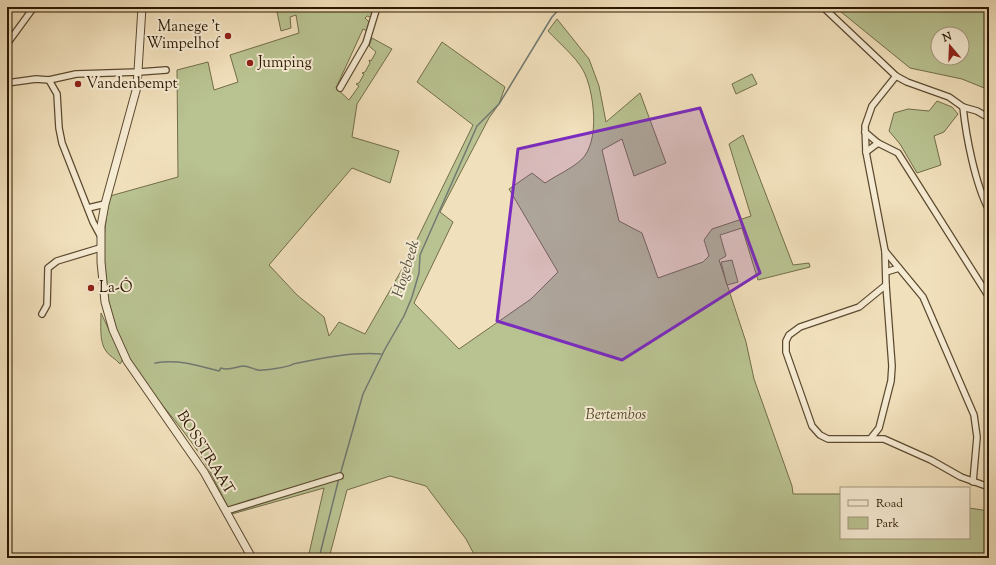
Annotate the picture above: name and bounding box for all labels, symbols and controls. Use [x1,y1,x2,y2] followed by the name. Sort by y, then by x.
[146,17,221,55] place label: Manege 't Wimpelhof
[930,26,970,66] north arrow
[939,28,954,47] text: N
[223,31,233,41] marker: Manege 't Wimpelhof
[257,53,312,74] place label: Jumping
[245,58,255,68] marker: Jumping
[86,74,178,95] place label: Vandenbempt
[73,79,83,89] marker: Vandenbempt
[387,237,427,301] water label: Hogebeek
[99,277,133,299] place label: La-Ô
[86,283,96,293] marker: La-Ô
[586,405,646,426] park label: Bertembos
[171,407,239,499] street label: BOSSTRAAT
[840,487,970,539] legend
[876,495,903,513] text: Road
[876,515,899,533] text: Park

